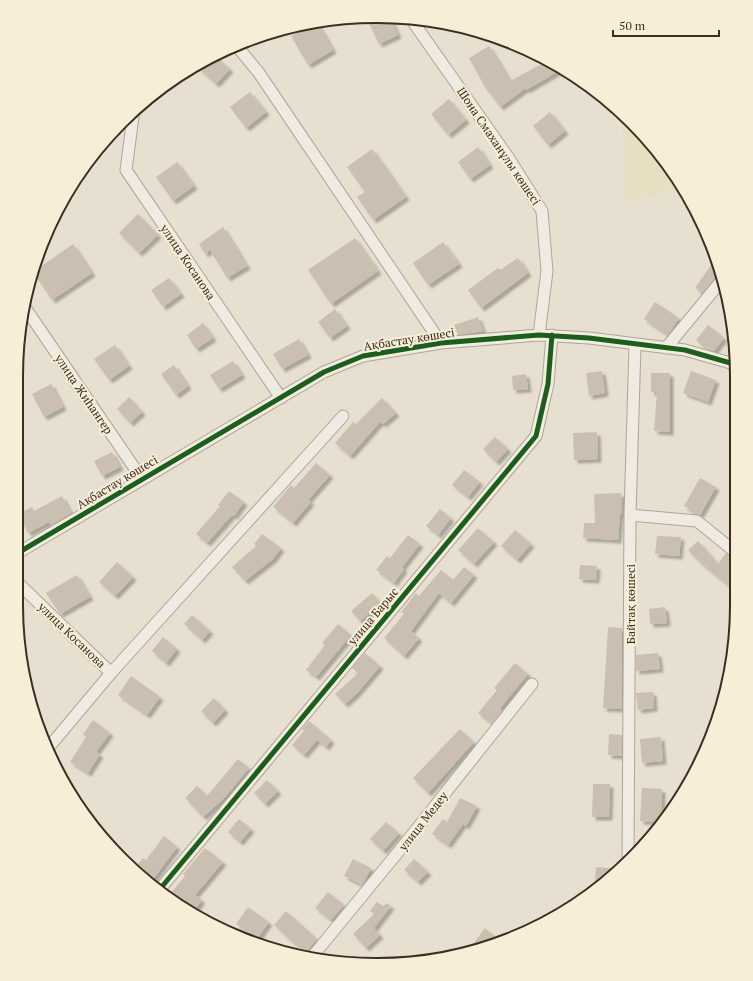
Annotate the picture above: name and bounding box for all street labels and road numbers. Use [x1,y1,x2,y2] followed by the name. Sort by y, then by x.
[454,84,544,208] street label: Шона Смаханұлы көшесі
[157,221,219,303] street label: улица Косанова
[362,324,456,354] street label: Ақбастау көшесі
[51,350,116,437] street label: улица Жиhангер
[74,452,161,512] street label: Ақбастау көшесі
[623,563,638,644] street label: Байтақ көшесі
[344,584,402,649] street label: улица Барыс
[34,598,109,671] street label: улица Косанова
[395,788,451,854] street label: улица Медеу

